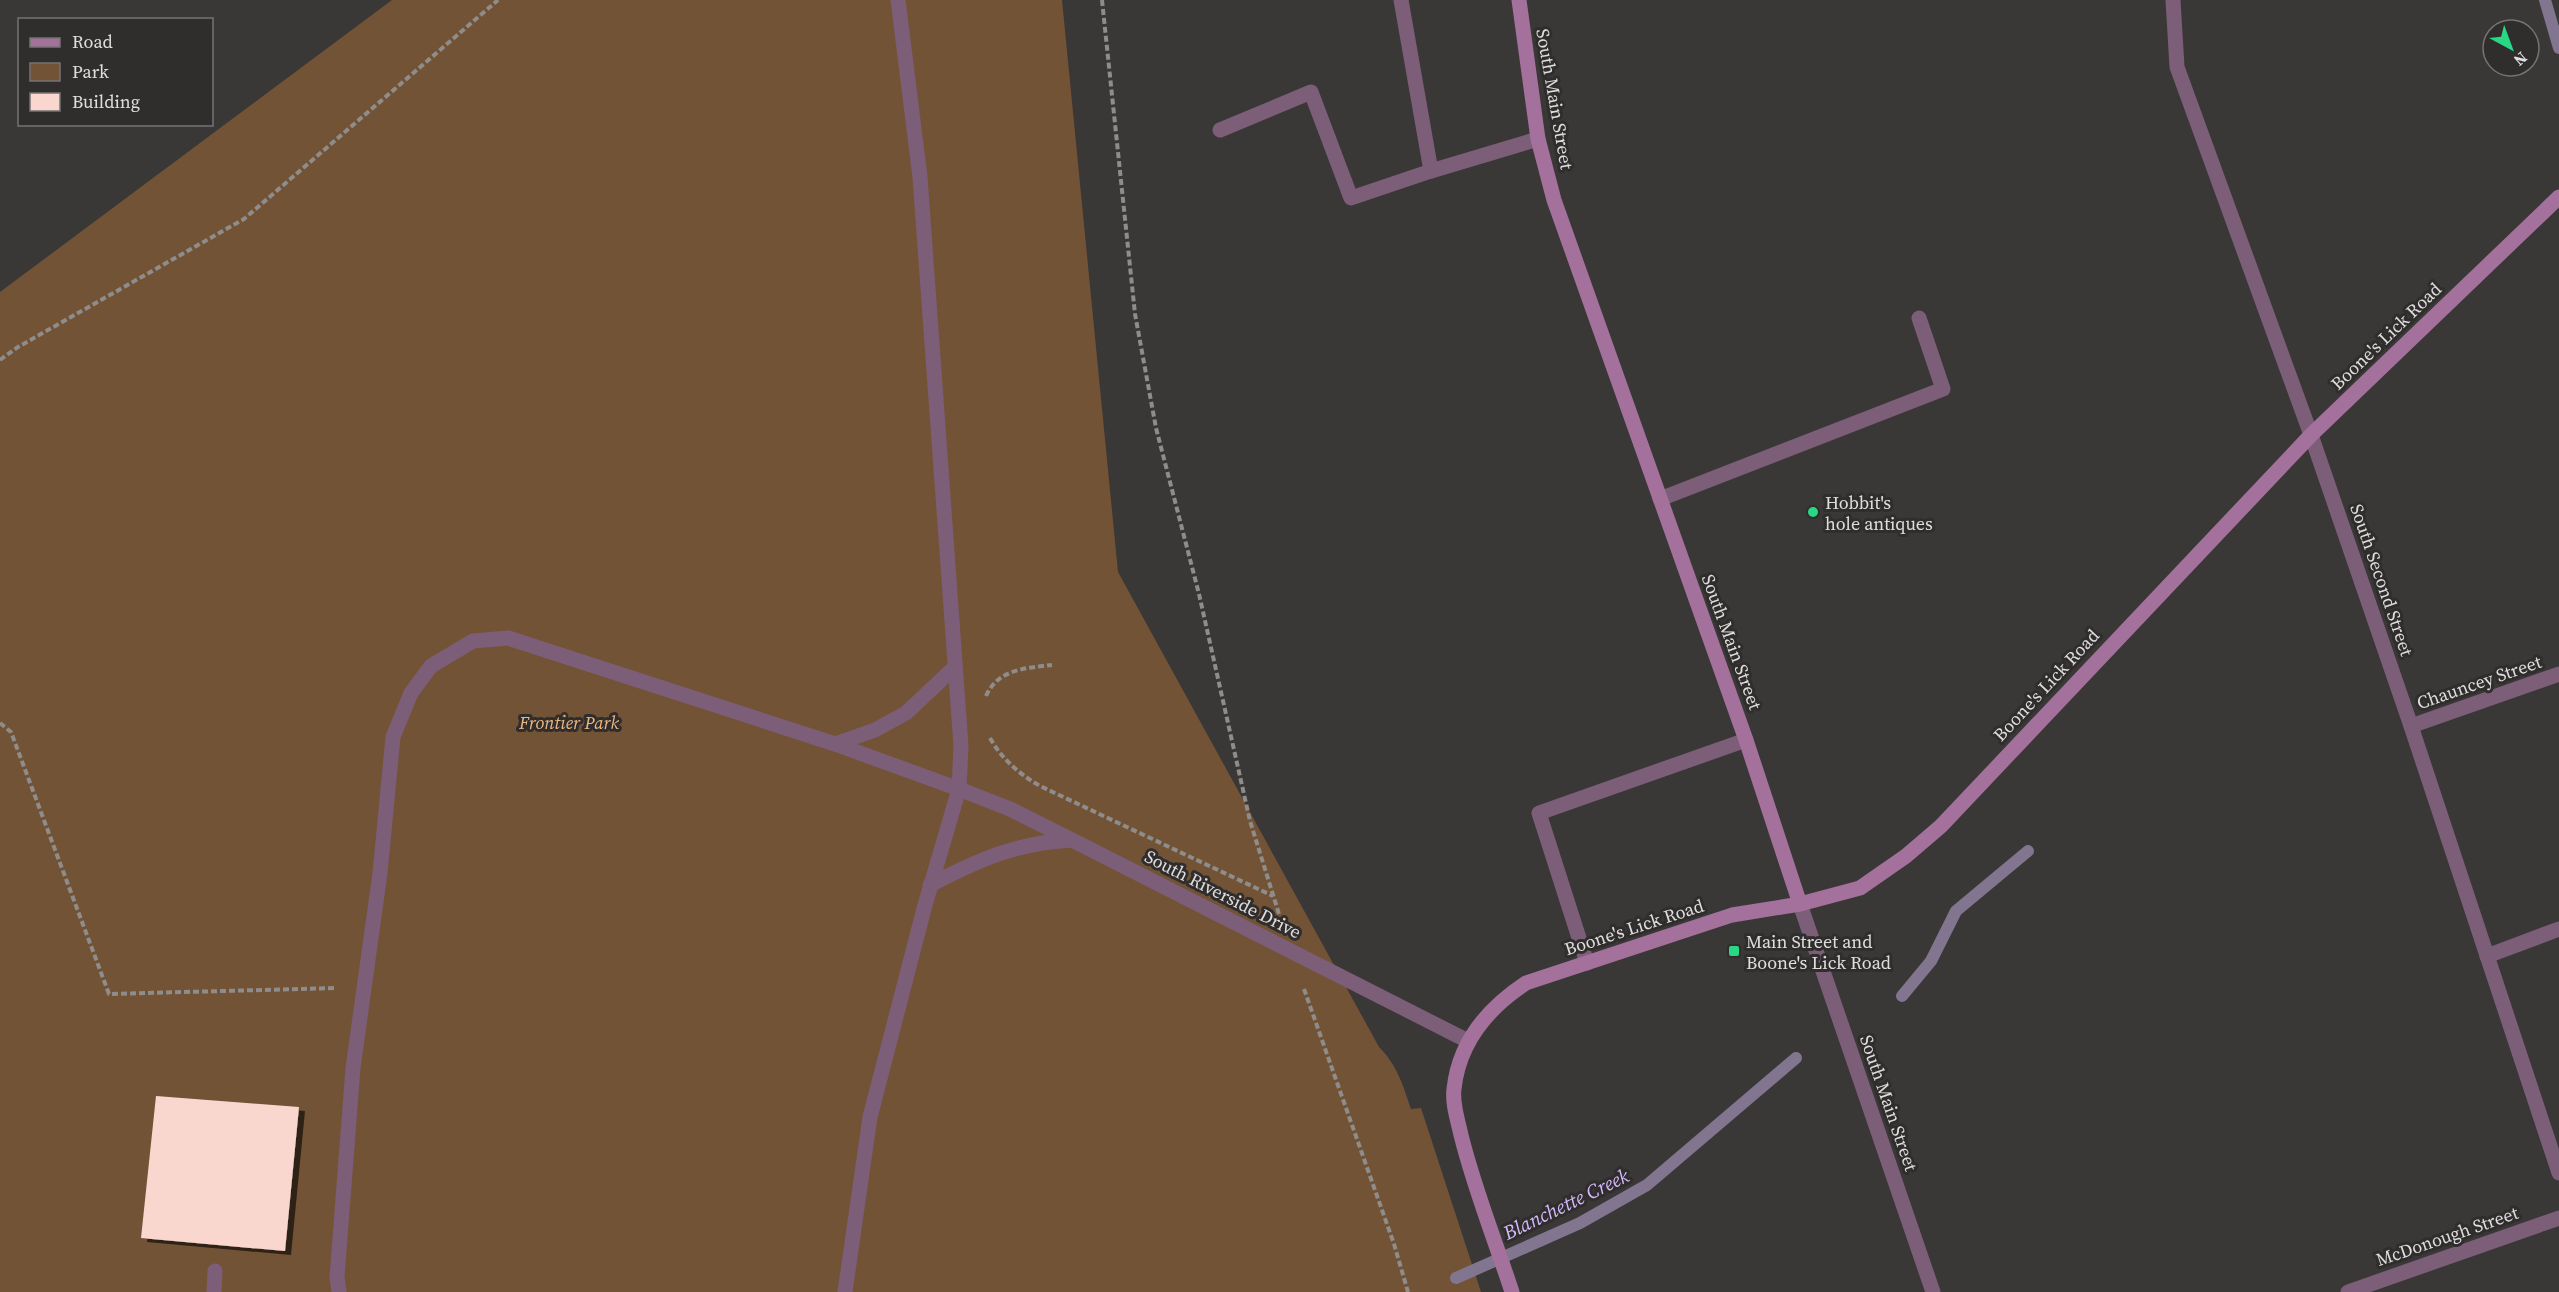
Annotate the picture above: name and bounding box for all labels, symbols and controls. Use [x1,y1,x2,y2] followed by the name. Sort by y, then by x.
[18,18,213,126] legend
[2481,18,2541,78] north arrow
[1530,27,1580,171] street label: South Main Street
[72,29,113,54] text: Road
[2509,47,2532,72] text: N
[72,59,109,84] text: Park
[72,89,140,114] text: Building
[2325,277,2447,395] street label: Boone's Lick Road
[1825,490,1933,536] place label: Hobbit's hole antiques
[2344,501,2420,659] street label: South Second Street
[1806,505,1820,519] marker: Hobbit's hole antiques
[1696,571,1768,713] street label: South Main Street
[1987,623,2105,747] street label: Boone's Lick Road
[2413,649,2545,715] street label: Chauncey Street
[518,710,619,735] park label: Frontier Park
[1140,844,1306,944] street label: South Riverside Drive
[1561,893,1707,961] street label: Boone's Lick Road
[1746,929,1891,975] place label: Main Street and Boone's Lick Road
[1727,944,1741,958] marker: Main Street and Boone's Lick Road
[1854,1032,1924,1174] street label: South Main Street
[1497,1161,1634,1247] water label: Blanchette Creek
[2373,1200,2522,1272] street label: McDonough Street

